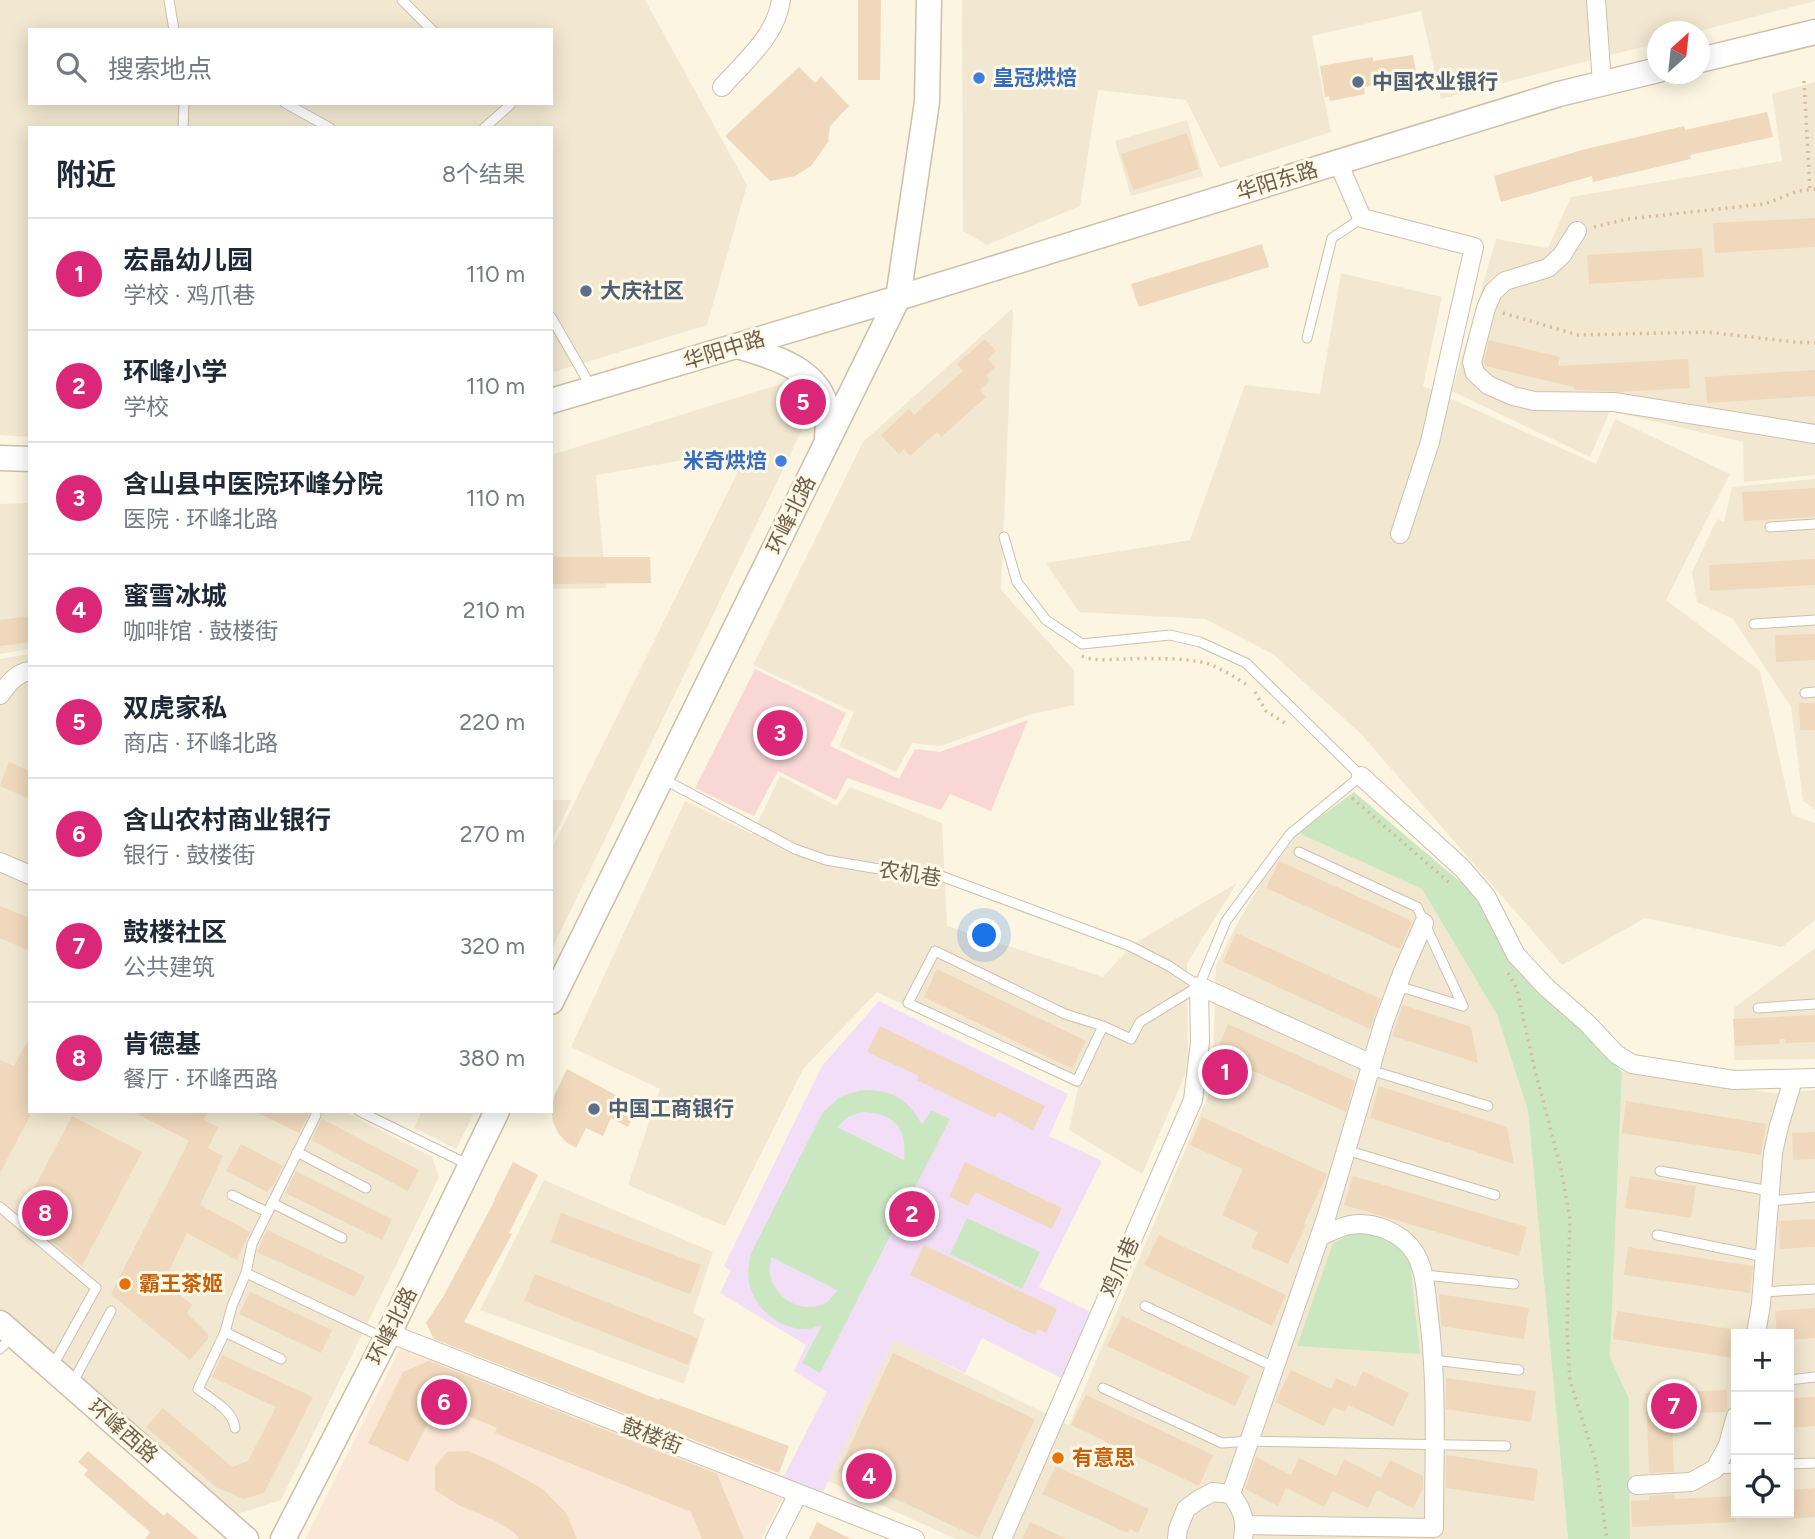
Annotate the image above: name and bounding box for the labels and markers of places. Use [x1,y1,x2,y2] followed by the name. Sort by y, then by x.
[993,65,1077,90] place label: 皇冠烘焙
[1372,69,1498,94] place label: 中国农业银行
[971,70,987,86] marker: 皇冠烘焙
[1350,74,1366,90] marker: 中国农业银行
[600,278,684,303] place label: 大庆社区
[578,283,594,299] marker: 大庆社区
[780,376,826,428] pin: 5
[683,448,767,473] place label: 米奇烘焙
[773,453,789,469] marker: 米奇烘焙
[757,707,803,759] pin: 3
[1202,1046,1248,1098] pin: 1
[608,1096,734,1121] place label: 中国工商银行
[586,1101,602,1117] marker: 中国工商银行
[22,1187,68,1239] pin: 8
[889,1188,935,1240] pin: 2
[139,1271,223,1296] place label: 霸王茶姬
[117,1276,133,1292] marker: 霸王茶姬
[421,1376,467,1428] pin: 6
[1651,1380,1697,1432] pin: 7
[1072,1445,1135,1470] place label: 有意思
[846,1450,892,1502] pin: 4
[1050,1450,1066,1466] marker: 有意思

